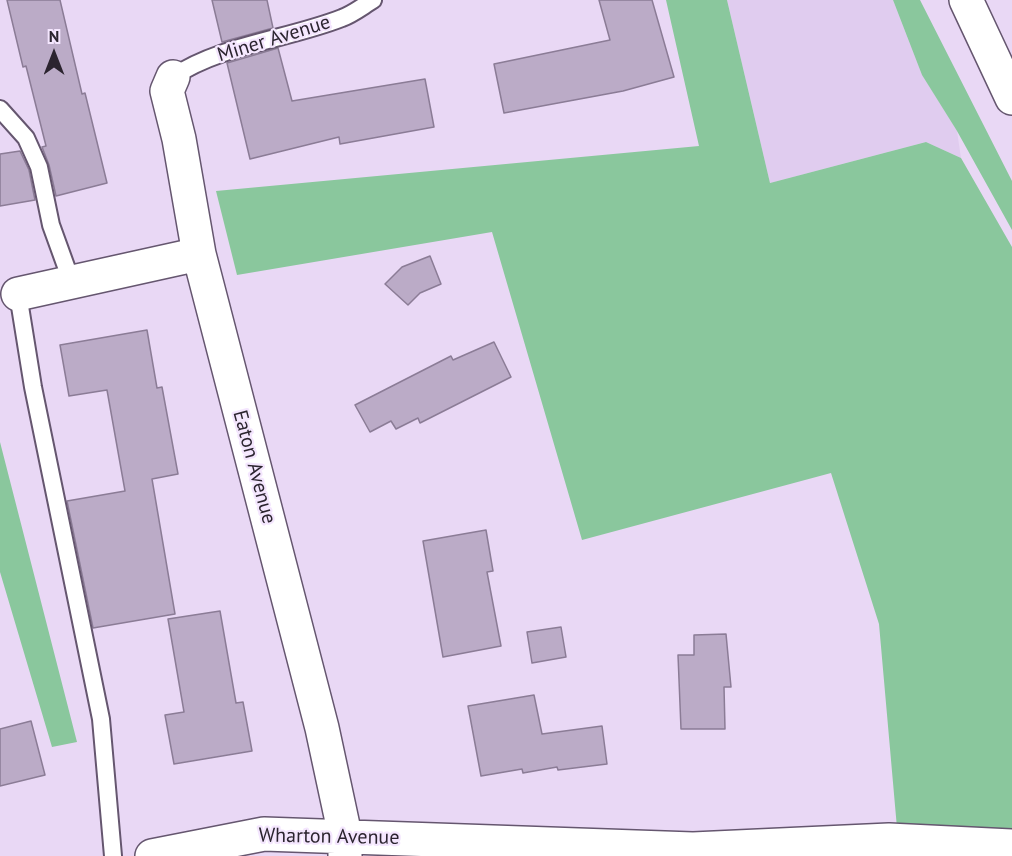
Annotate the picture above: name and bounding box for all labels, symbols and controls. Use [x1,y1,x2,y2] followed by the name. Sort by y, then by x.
[215,10,333,68] street label: Miner Avenue
[24,24,84,84] north arrow
[49,26,59,46] text: N
[227,408,281,526] street label: Eaton Avenue
[258,824,400,850] street label: Wharton Avenue

